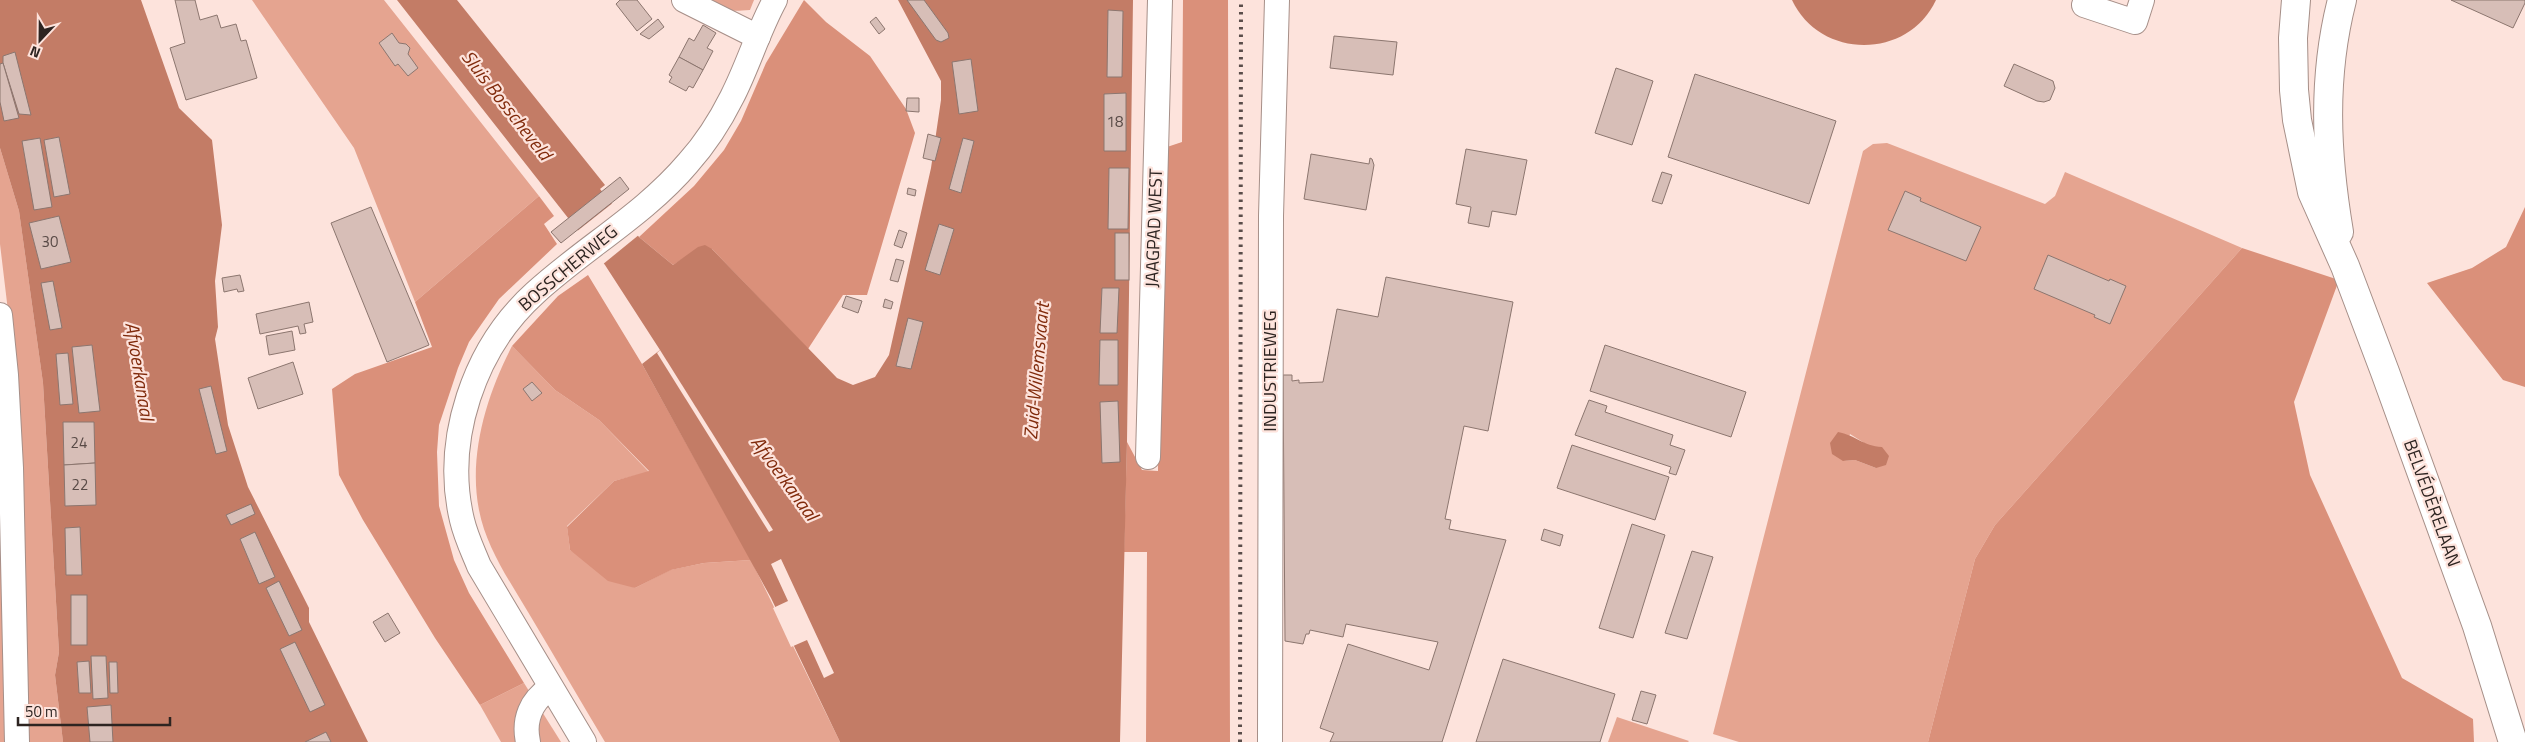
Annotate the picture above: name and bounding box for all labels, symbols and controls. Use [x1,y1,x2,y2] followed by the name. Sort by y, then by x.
[15,15,65,65] north arrow
[27,41,43,64] text: N
[455,44,561,168] water label: Sluis Bosscheveld
[1107,110,1123,133] house number: 18
[1138,168,1169,288] street label: JAAGPAD WEST
[512,218,623,317] street label: BOSSCHERWEG
[42,230,58,253] house number: 30
[1015,300,1056,440] water label: Zuid-Willemsvaart
[1256,310,1283,432] street label: INDUSTRIEWEG
[118,320,163,424] water label: Afvoerkanaal
[745,429,827,528] water label: Afvoerkanaal
[71,431,87,454] house number: 24
[2397,435,2468,570] street label: BELVÉDÈRELAAN
[72,473,88,496] house number: 22
[18,694,170,726] scale bar
[25,700,58,723] text: 50 m

